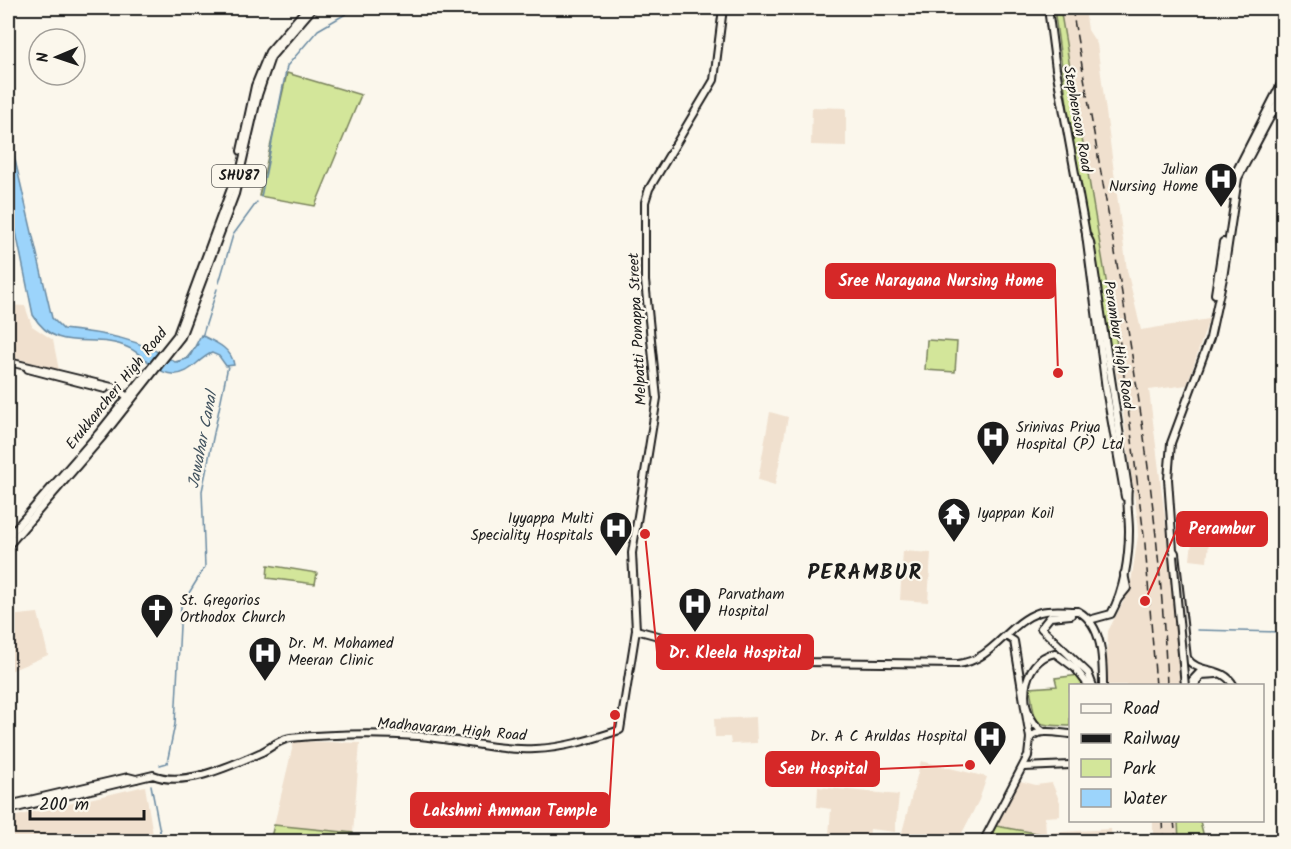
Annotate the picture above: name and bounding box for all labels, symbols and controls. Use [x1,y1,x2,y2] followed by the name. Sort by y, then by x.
[27,27,87,87] north arrow
[31,52,56,63] text: N
[1056,64,1098,175] street label: Stephenson Road
[1109,158,1198,199] place label: Julian Nursing Home
[1203,161,1239,208] hospital icon: Julian Nursing Home
[212,165,266,187] road number: SHU87
[622,252,654,406] street label: Melpatti Ponappa Street
[826,264,1055,298] callout: Sree Narayana Nursing Home
[839,269,1044,294] text: Sree Narayana Nursing Home
[1096,279,1140,411] street label: Perambur High Road
[60,322,174,455] street label: Erukkancheri High Road
[181,386,225,491] water label: Jawahar Canal
[1016,416,1123,457] place label: Srinivas Priya Hospital (P) Ltd
[975,419,1011,466] hospital icon: Srinivas Priya Hospital (P) Ltd
[936,496,972,543] temple icon: Iyappan Koil
[977,502,1054,526] place label: Iyappan Koil
[471,507,594,548] place label: Iyyappa Multi Speciality Hospitals
[598,510,634,557] hospital icon: Iyyappa Multi Speciality Hospitals
[1177,512,1267,546] callout: Perambur
[1189,517,1256,542] text: Perambur
[807,557,923,590] district label: PERAMBUR
[718,583,784,624] place label: Parvatham Hospital
[677,586,713,633] hospital icon: Parvatham Hospital
[180,589,285,630] place label: St. Gregorios Orthodox Church
[139,592,175,639] church icon: St. Gregorios Orthodox Church
[288,632,394,673] place label: Dr. M. Mohamed Meeran Clinic
[247,635,283,682] hospital icon: Dr. M. Mohamed Meeran Clinic
[657,635,813,669] callout: Dr. Kleela Hospital
[669,641,802,666] text: Dr. Kleela Hospital
[1069,684,1264,822] legend
[1123,695,1160,724] text: Road
[376,712,528,749] street label: Madhavaram High Road
[972,719,1008,766] hospital icon: Dr. A C Aruldas Hospital
[810,725,967,749] place label: Dr. A C Aruldas Hospital
[1123,725,1180,754] text: Railway
[766,752,879,786] callout: Sen Hospital
[1123,755,1156,784] text: Park
[778,757,868,782] text: Sen Hospital
[30,783,144,821] scale bar
[1123,785,1168,814] text: Water
[39,791,89,820] text: 200 m
[411,793,609,827] callout: Lakshmi Amman Temple
[423,799,597,824] text: Lakshmi Amman Temple

